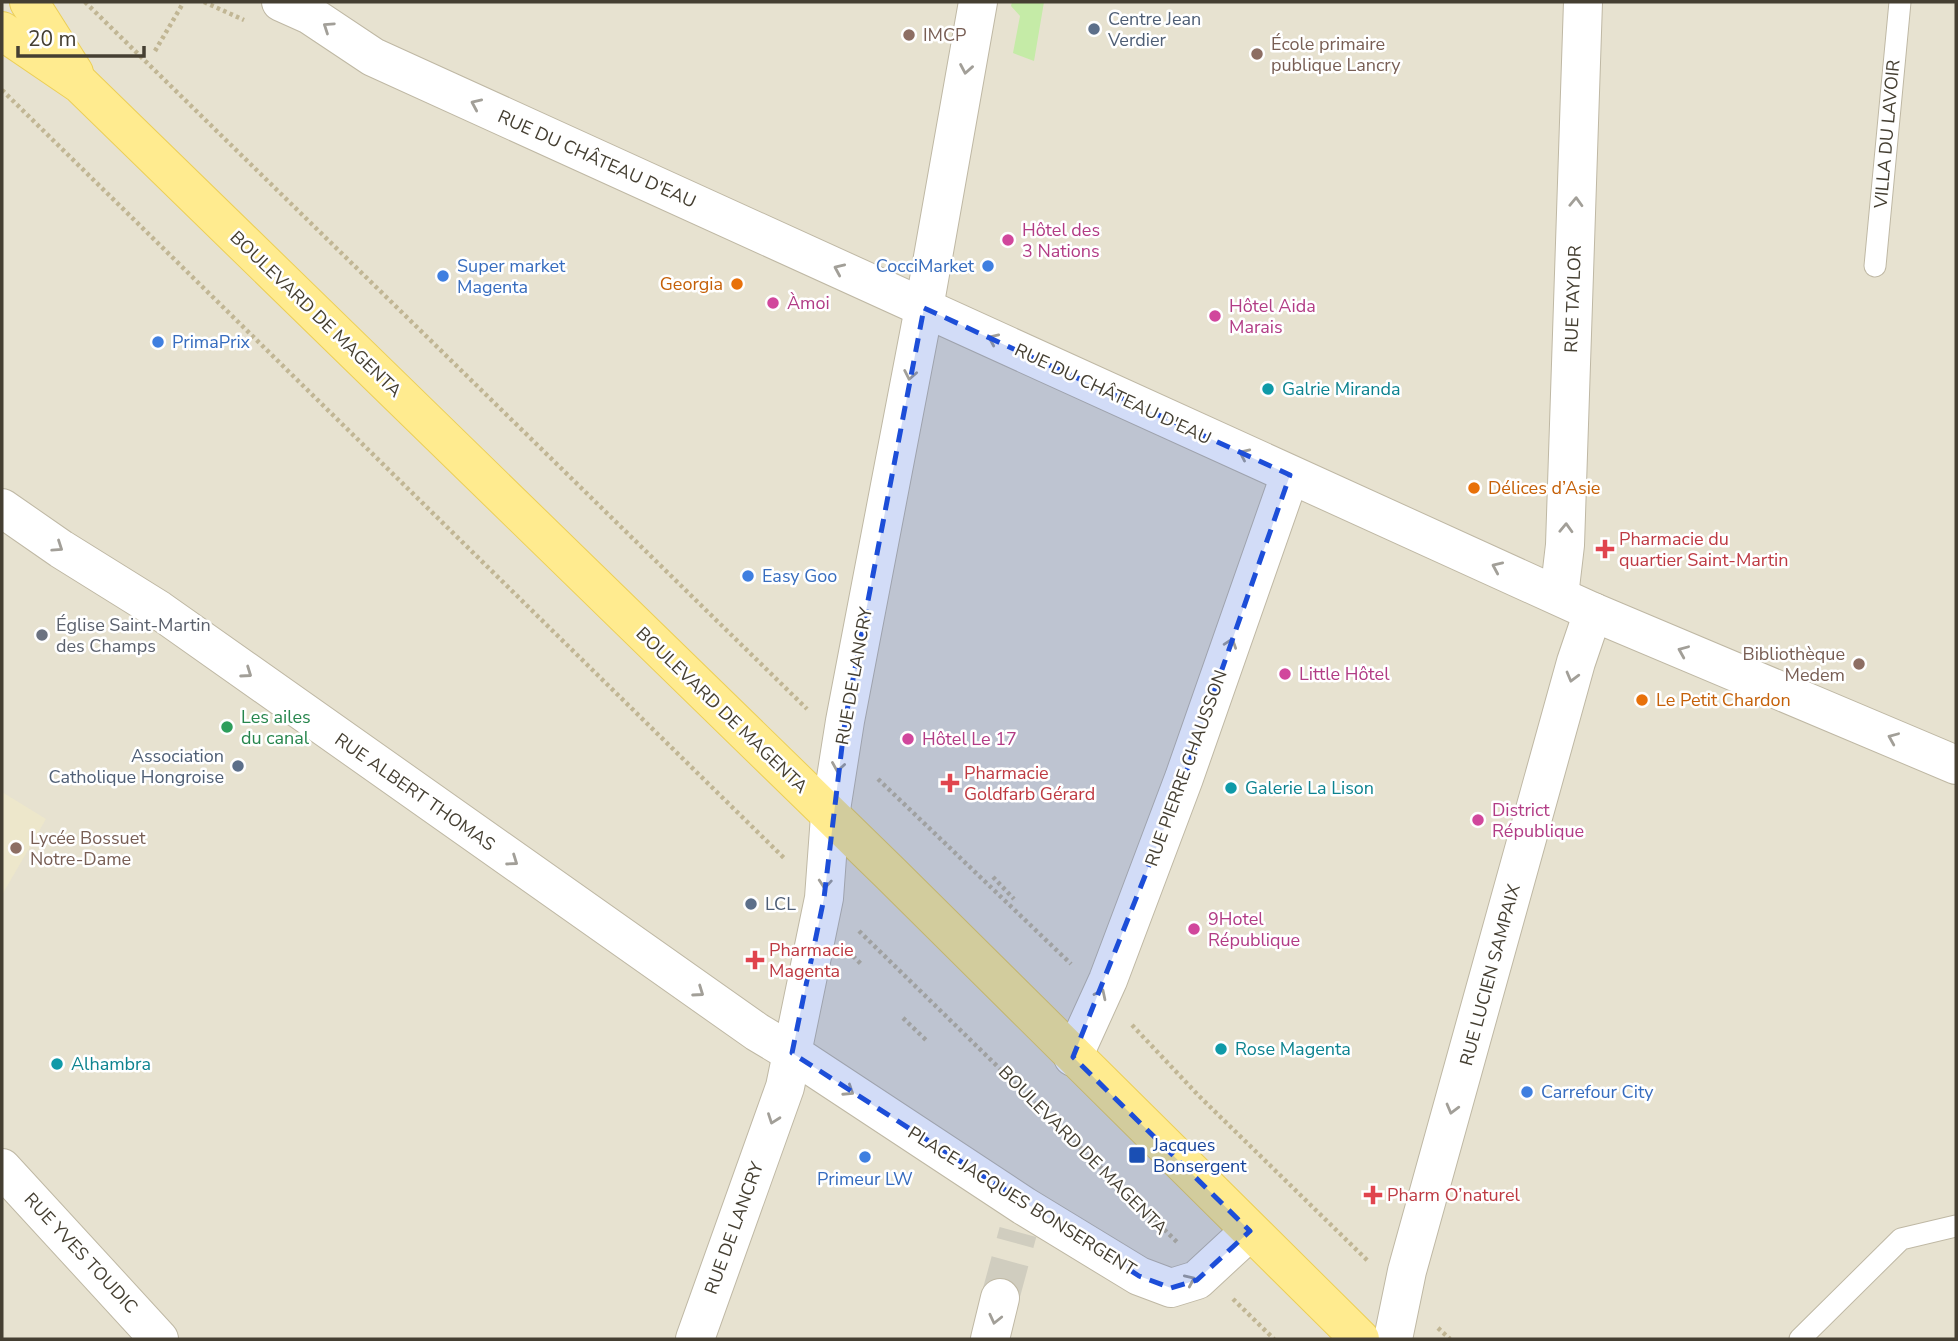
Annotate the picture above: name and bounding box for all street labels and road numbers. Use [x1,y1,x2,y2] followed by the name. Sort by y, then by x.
[1868,59,1905,210] street label: VILLA DU LAVOIR
[494,104,700,214] street label: RUE DU CHÂTEAU D'EAU
[225,225,407,403] street label: BOULEVARD DE MAGENTA
[1559,245,1587,353] street label: RUE TAYLOR
[1011,338,1215,450] street label: RUE DU CHÂTEAU D'EAU
[830,605,878,747] street label: RUE DE LANCRY
[631,621,813,799] street label: BOULEVARD DE MAGENTA
[1139,667,1233,869] street label: RUE PIERRE CHAUSSON
[330,727,500,857] street label: RUE ALBERT THOMAS
[1454,881,1526,1068] street label: RUE LUCIEN SAMPAIX
[993,1060,1173,1240] street label: BOULEVARD DE MAGENTA
[903,1121,1141,1281] street label: PLACE JACQUES BONSERGENT
[699,1158,769,1298] street label: RUE DE LANCRY
[19,1188,143,1318] street label: RUE YVES TOUDIC

